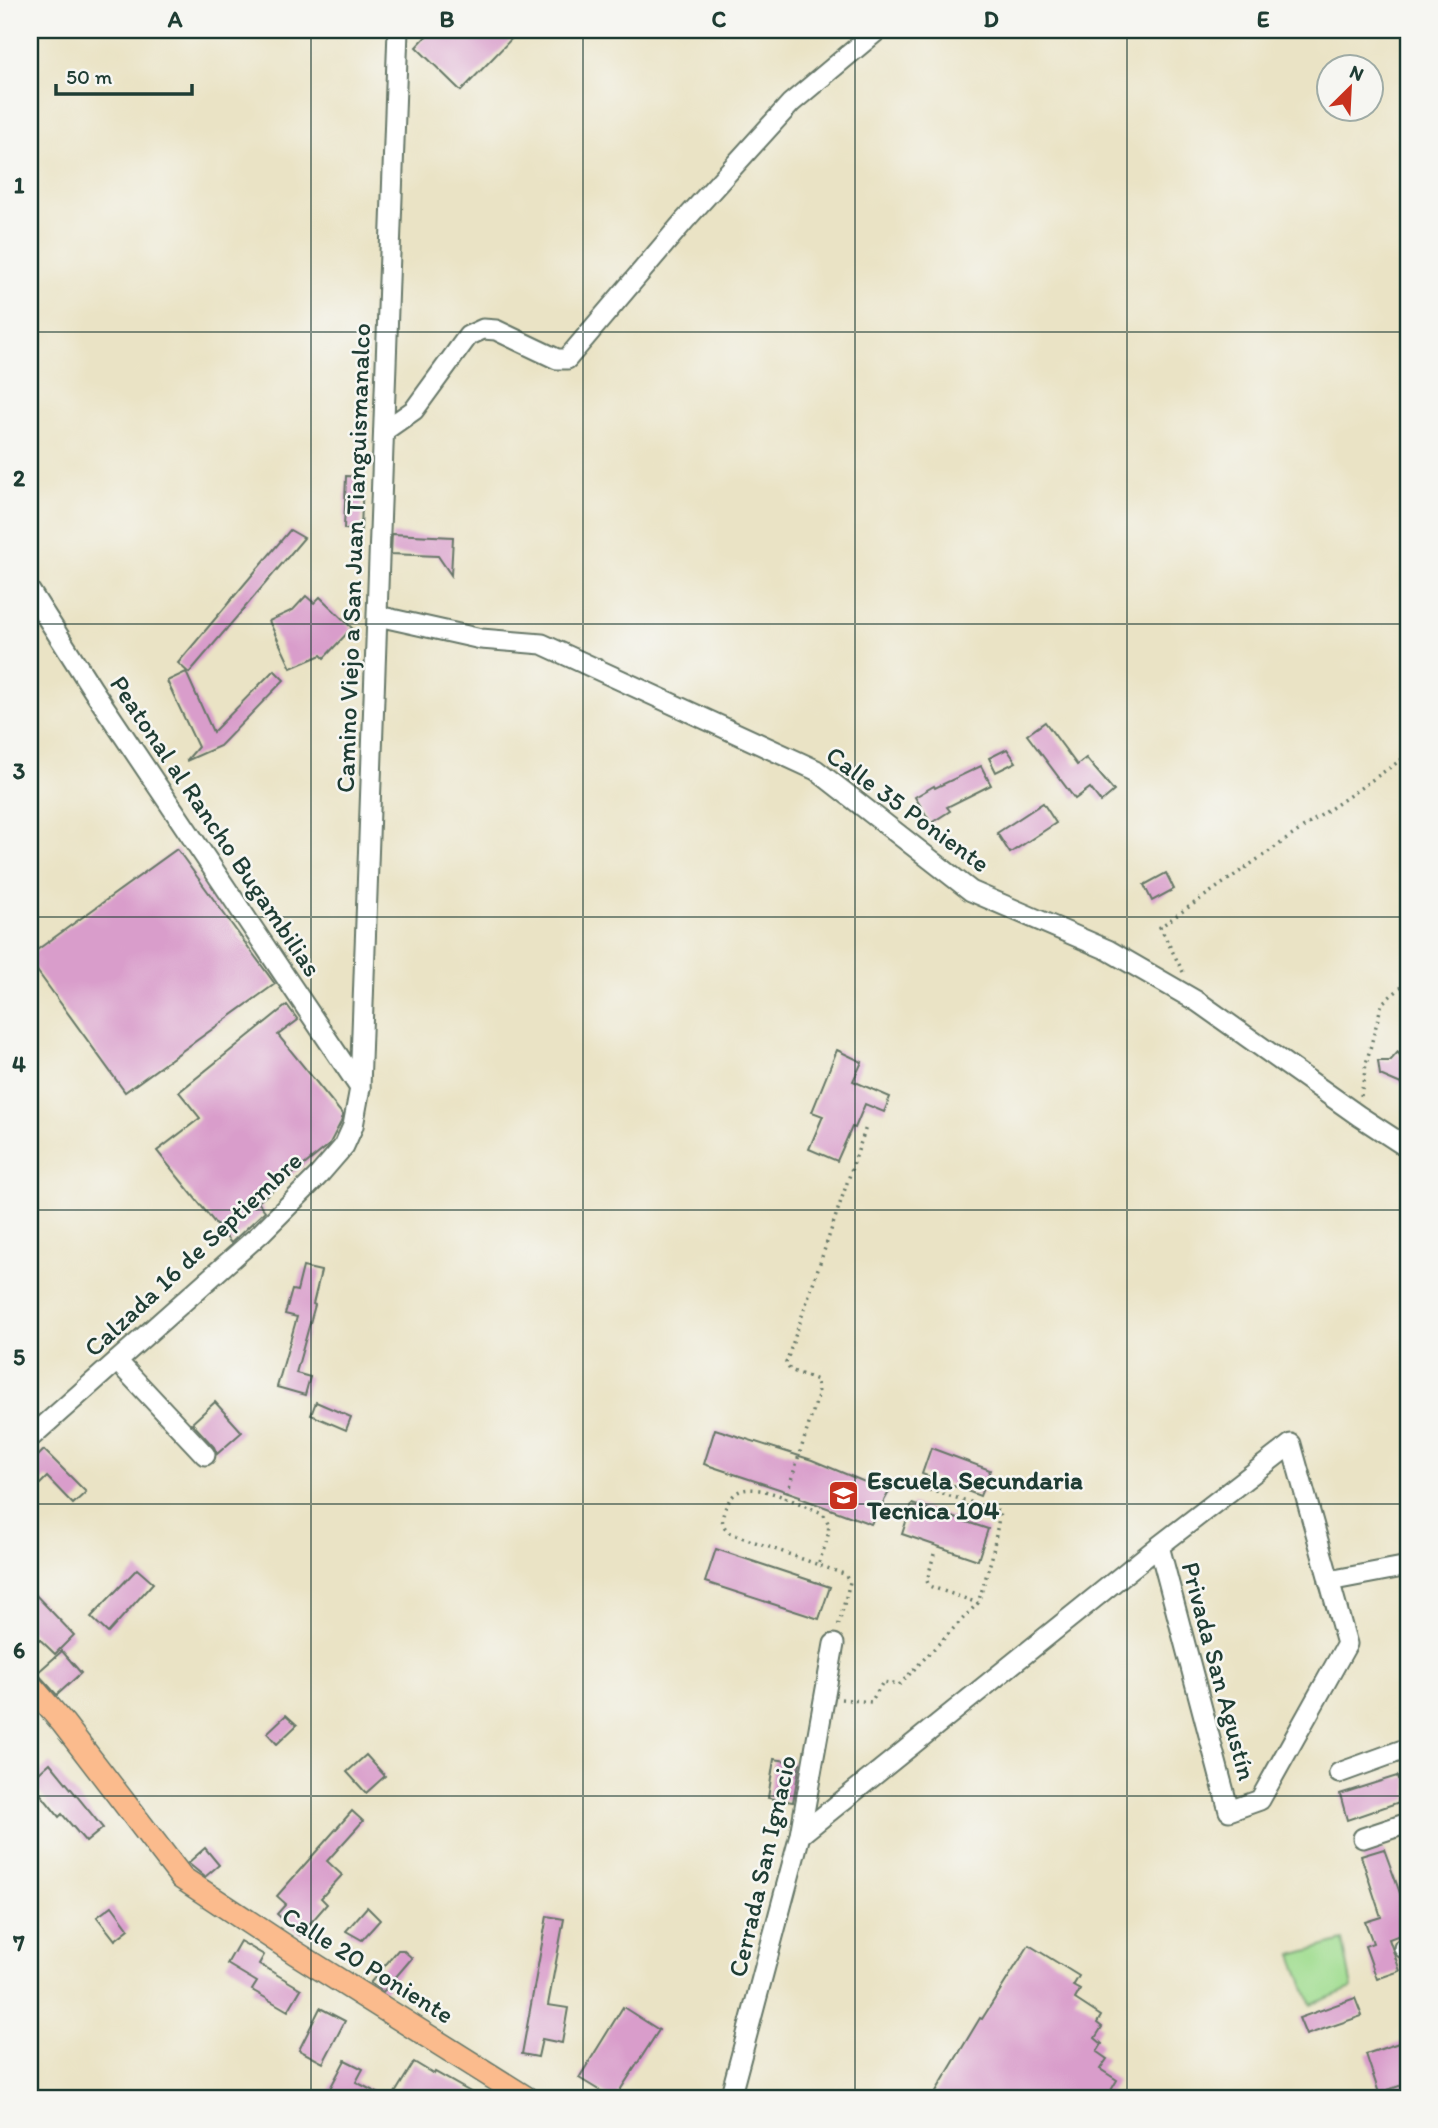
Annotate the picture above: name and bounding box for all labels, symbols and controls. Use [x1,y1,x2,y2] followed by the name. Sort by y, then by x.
[167,5,183,33] text: A
[440,5,455,33] text: B
[712,5,727,33] text: C
[983,5,999,33] text: D
[1257,5,1270,33] text: E
[56,52,192,96] scale bar
[1316,52,1386,122] north arrow
[1346,60,1367,86] text: N
[66,64,113,89] text: 50 m
[14,171,25,199] text: 1
[329,322,377,794] street label: Camino Viejo a San Juan Tianguismanalco
[13,464,26,492] text: 2
[103,669,329,983] street label: Peatonal al Rancho Bugambilias
[820,739,996,879] street label: Calle 35 Poniente
[13,757,26,785] text: 3
[12,1050,26,1078] text: 4
[77,1145,309,1363] street label: Calzada 16 de Septiembre
[13,1343,25,1371] text: 5
[866,1464,1083,1526] place label: Escuela Secundaria Tecnica 104
[827,1478,861,1512] school or university icon: Escuela Secundaria Tecnica 104
[1174,1558,1264,1784] street label: Privada San Agustín
[13,1636,25,1664] text: 6
[721,1752,803,1980] street label: Cerrada San Ignacio
[276,1899,460,2031] street label: Calle 20 Poniente
[12,1929,25,1957] text: 7

